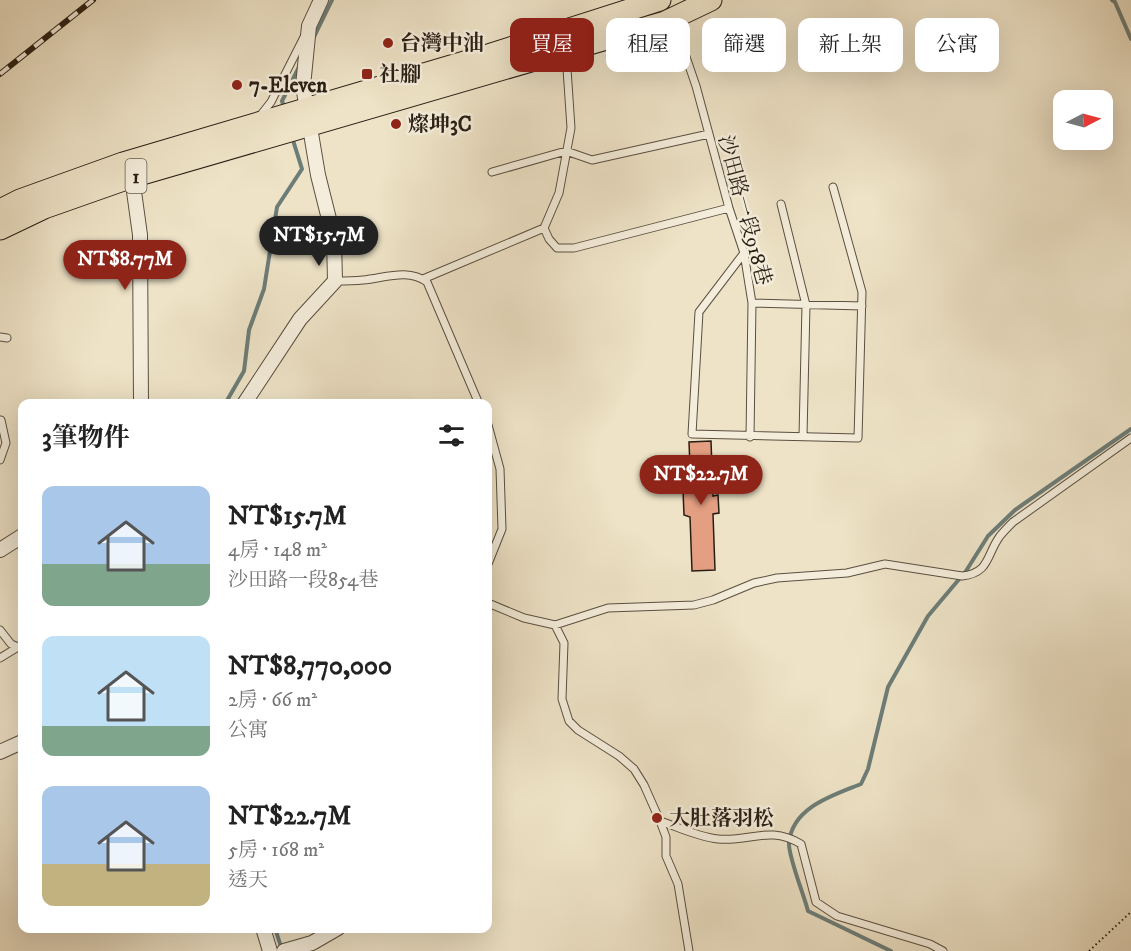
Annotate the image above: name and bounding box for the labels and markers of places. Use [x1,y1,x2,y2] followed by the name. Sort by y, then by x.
[400,31,484,57] place label: 台灣中油
[381,36,395,50] marker: 台灣中油
[379,62,421,88] place label: 社腳
[360,67,374,81] marker: 社腳
[249,73,328,99] place label: 7-Eleven
[230,78,244,92] marker: 7-Eleven
[408,112,472,138] place label: 燦坤3C
[389,117,403,131] marker: 燦坤3C
[257,216,381,267] pin: NT$15.7M
[63,240,187,291] pin: NT$8.77M
[639,455,763,506] pin: NT$22.7M
[669,806,774,832] place label: 大肚落羽松
[650,811,664,825] marker: 大肚落羽松

